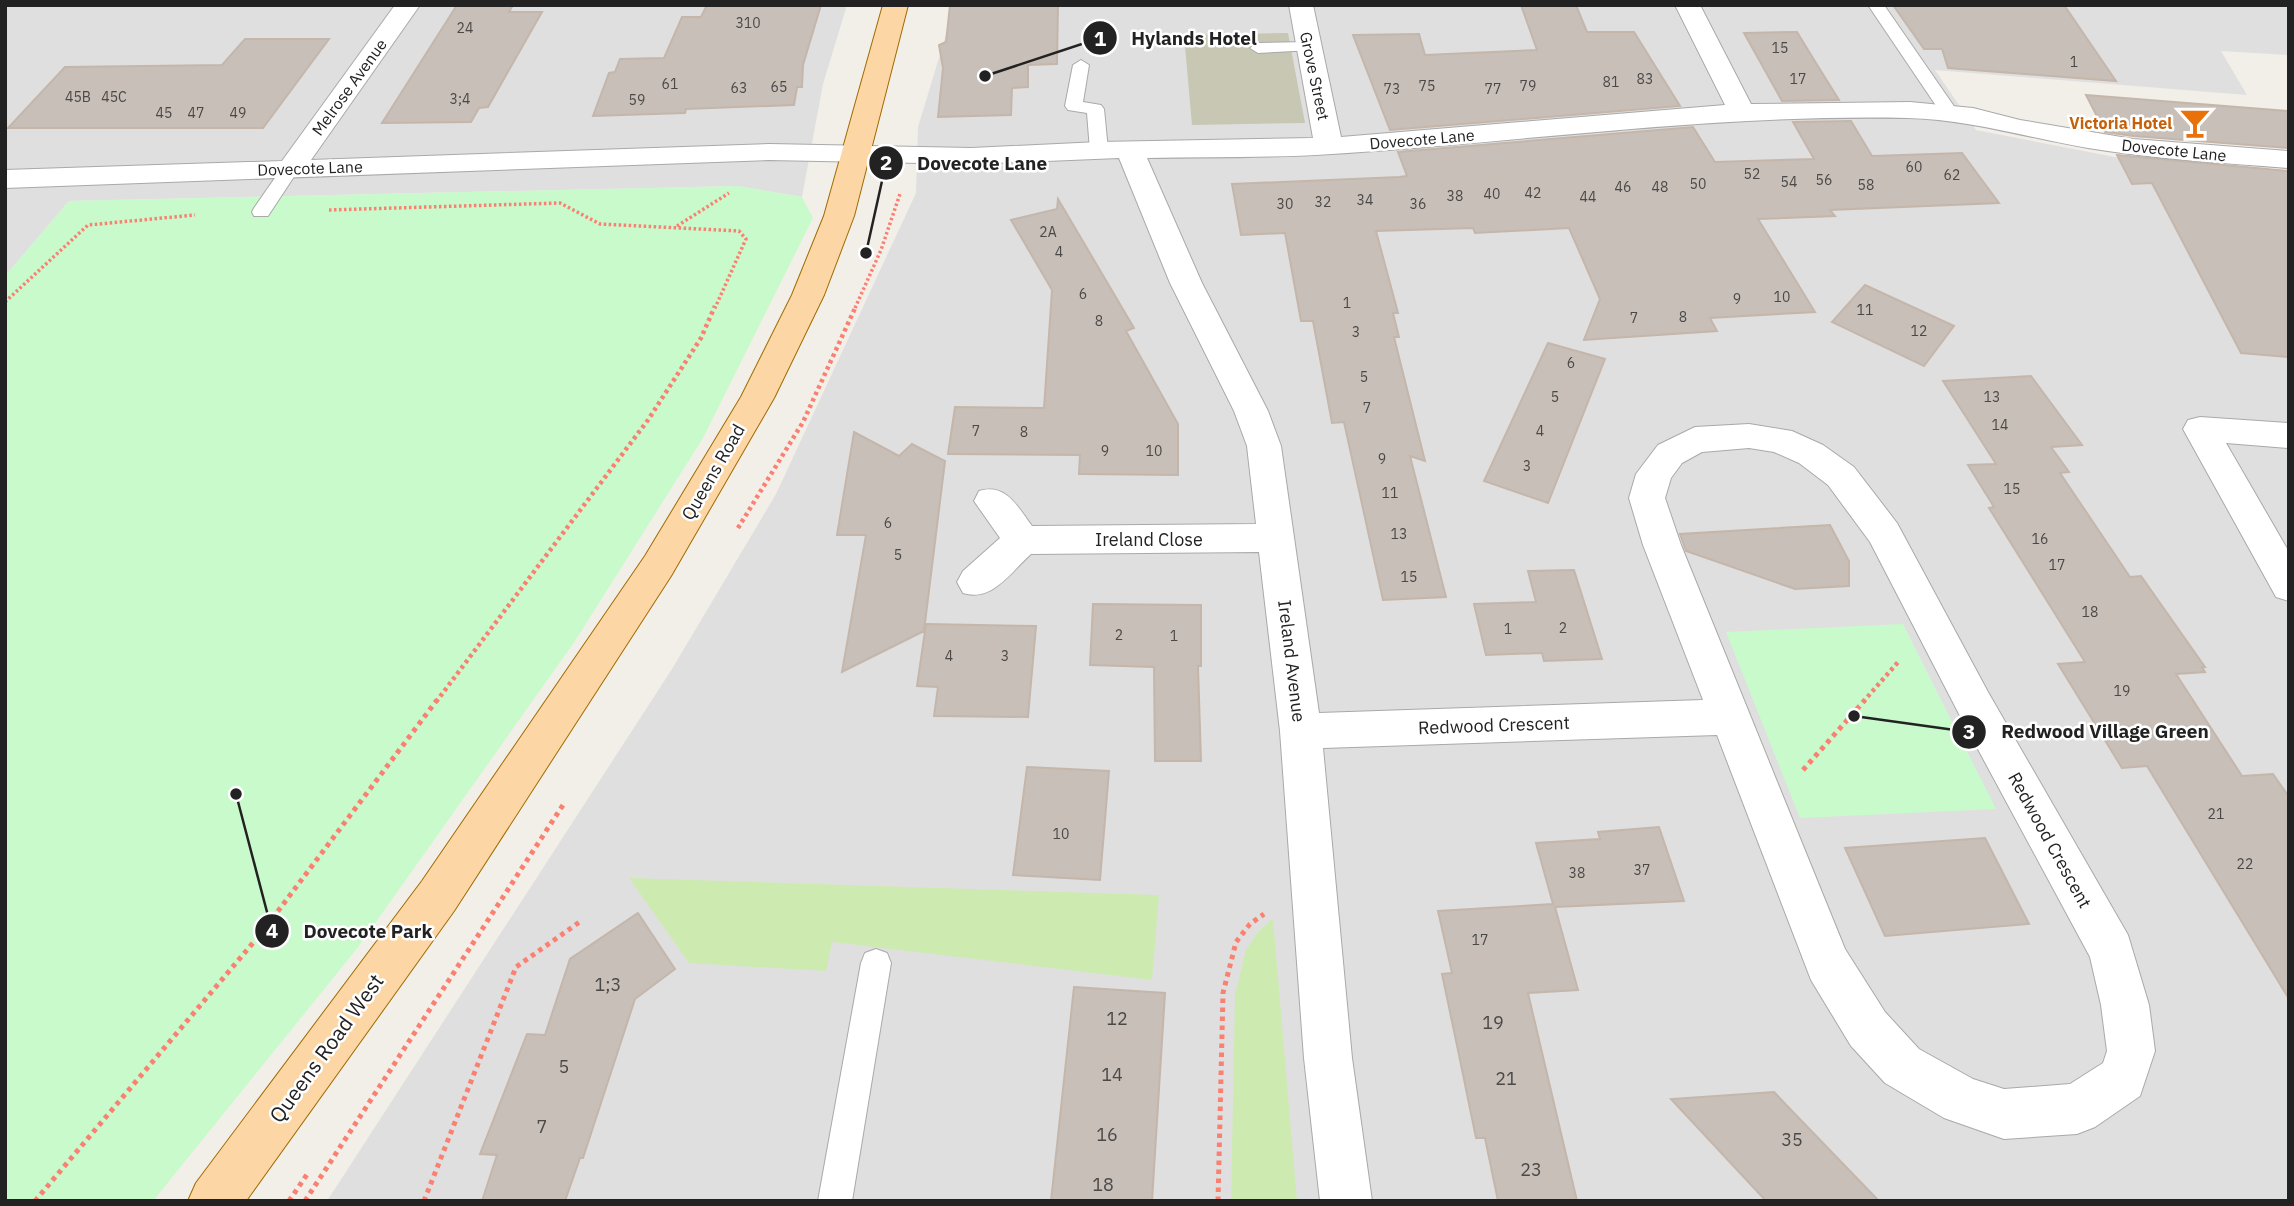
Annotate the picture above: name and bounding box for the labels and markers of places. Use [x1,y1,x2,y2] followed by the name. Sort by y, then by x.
[1083,18,1271,58] callout: Hylands Hotel
[2178,106,2212,140] bar icon: Victoria Hotel
[2069,113,2172,133] place label: Victoria Hotel
[868,143,1061,183] callout: Dovecote Lane
[1952,712,2222,752] callout: Redwood Village Green
[255,911,447,951] callout: Dovecote Park

